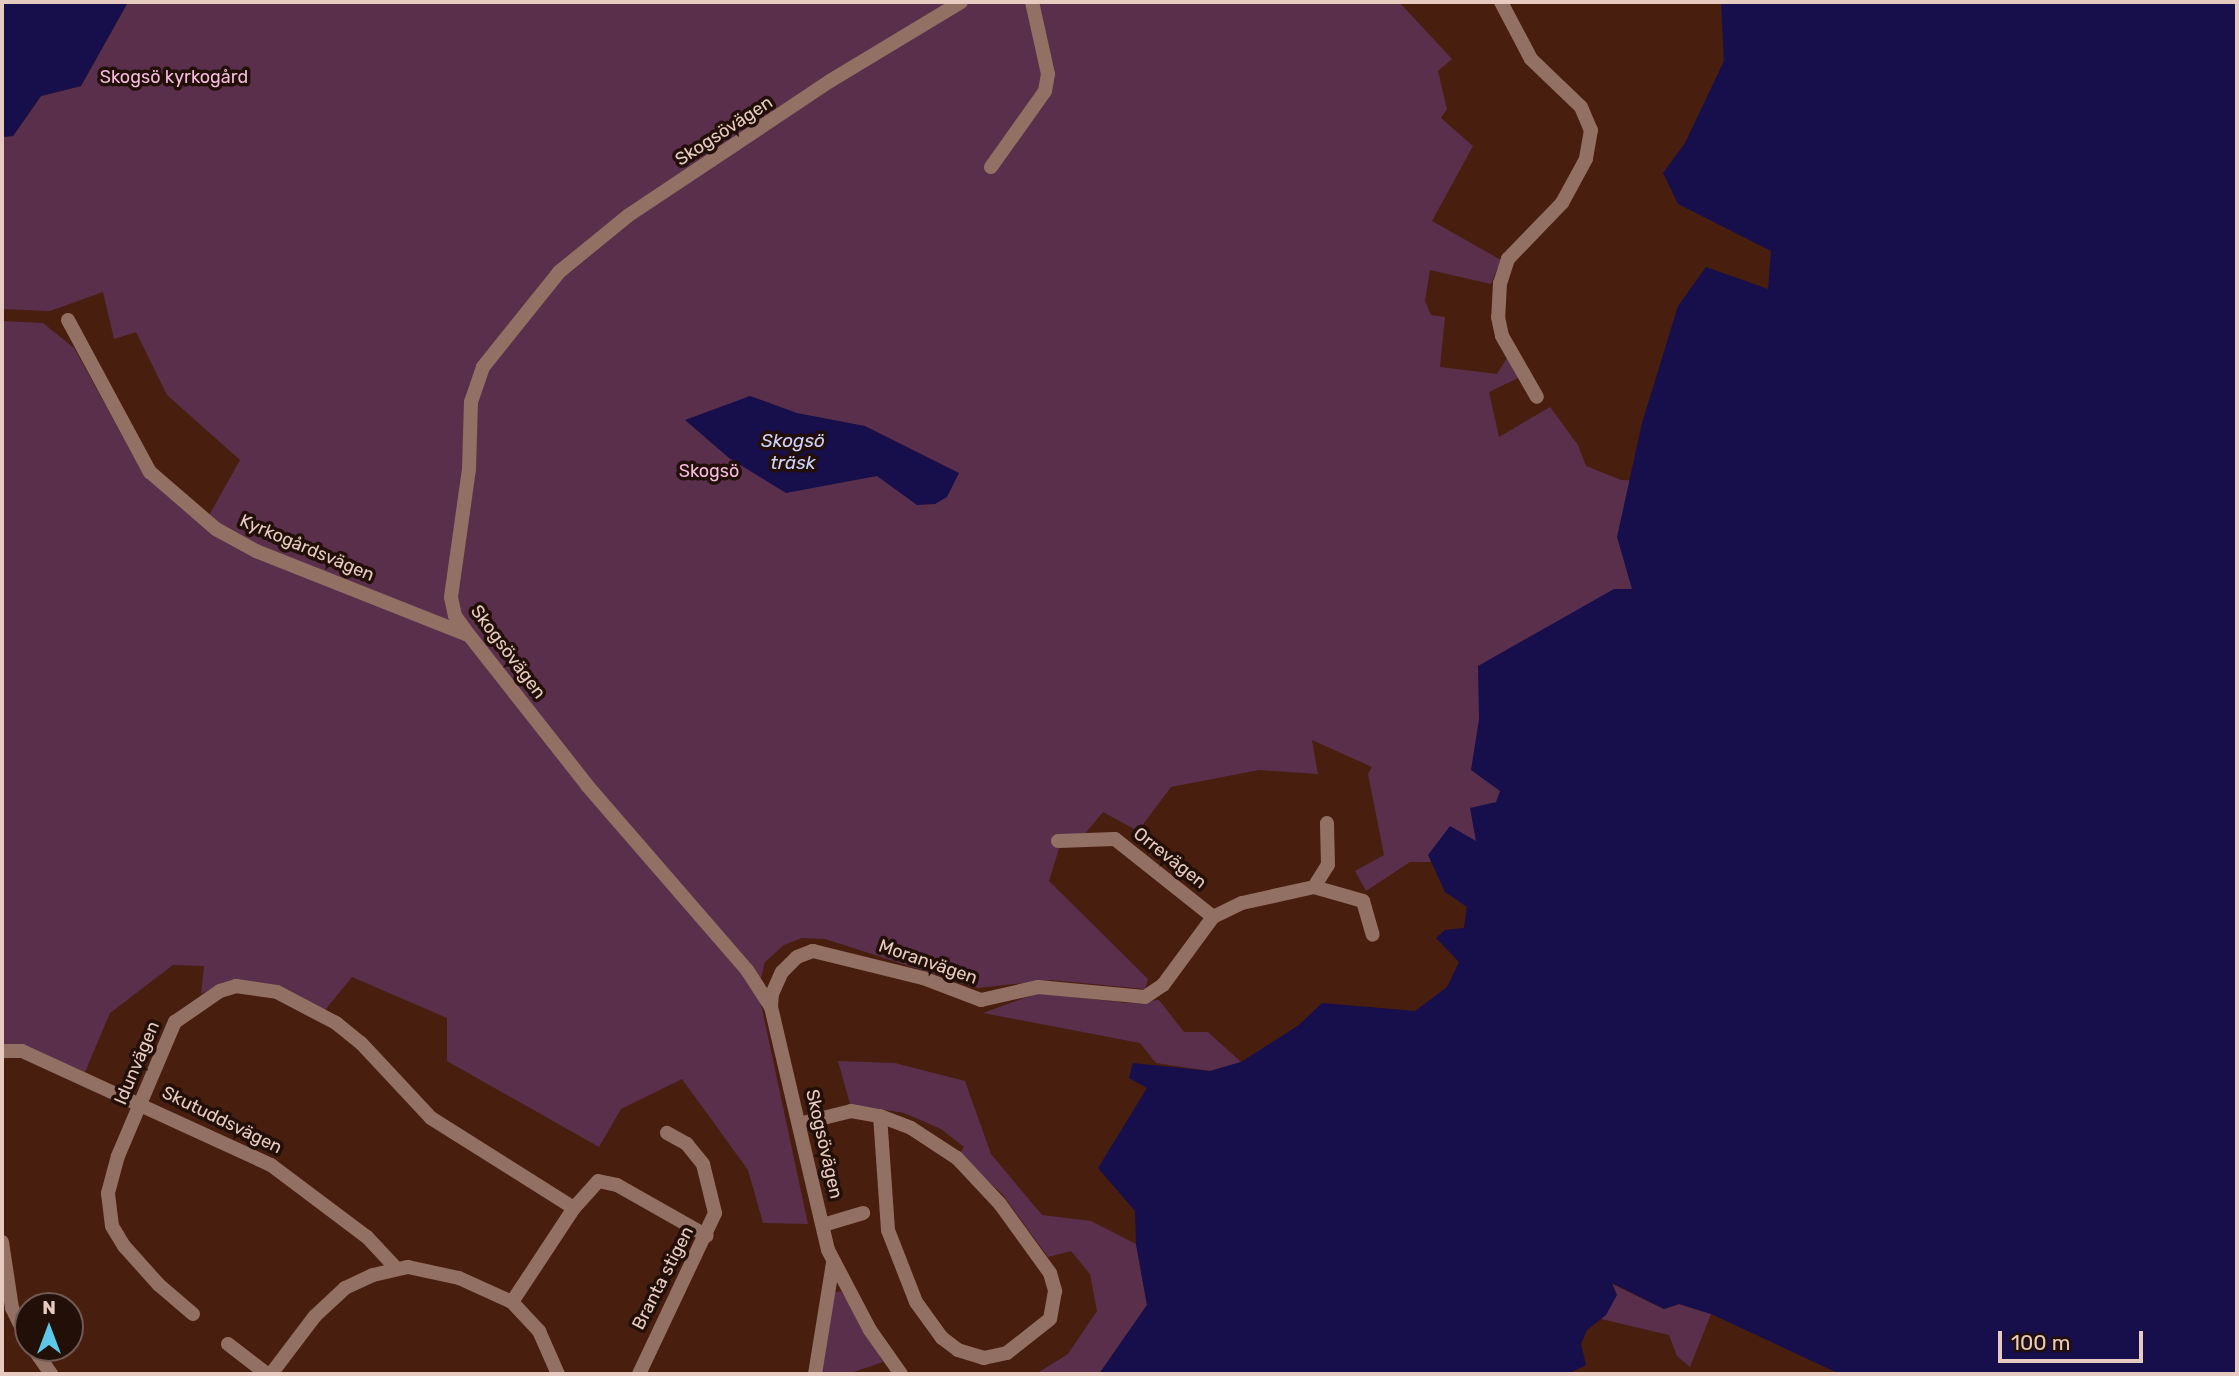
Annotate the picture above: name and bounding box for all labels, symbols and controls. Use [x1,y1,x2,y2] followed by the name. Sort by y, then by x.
[100,66,248,88] park label: Skogsö kyrkogård
[671,92,777,170] street label: Skogsövägen
[761,430,825,474] water label: Skogsö träsk
[679,460,739,482] park label: Skogsö
[236,510,378,586] street label: Kyrkogårdsvägen
[466,601,550,703] street label: Skogsövägen
[1129,823,1211,893] street label: Orrevägen
[876,935,980,989] street label: Moranvägen
[110,1018,164,1108] street label: Idunvägen
[159,1082,285,1158] street label: Skutuddsvägen
[801,1087,847,1201] street label: Skogsövägen
[628,1223,698,1333] street label: Branta stigen
[14,1292,84,1362] north arrow
[42,1296,56,1319] text: N
[2001,1316,2146,1360] scale bar
[2011,1330,2070,1355] text: 100 m

